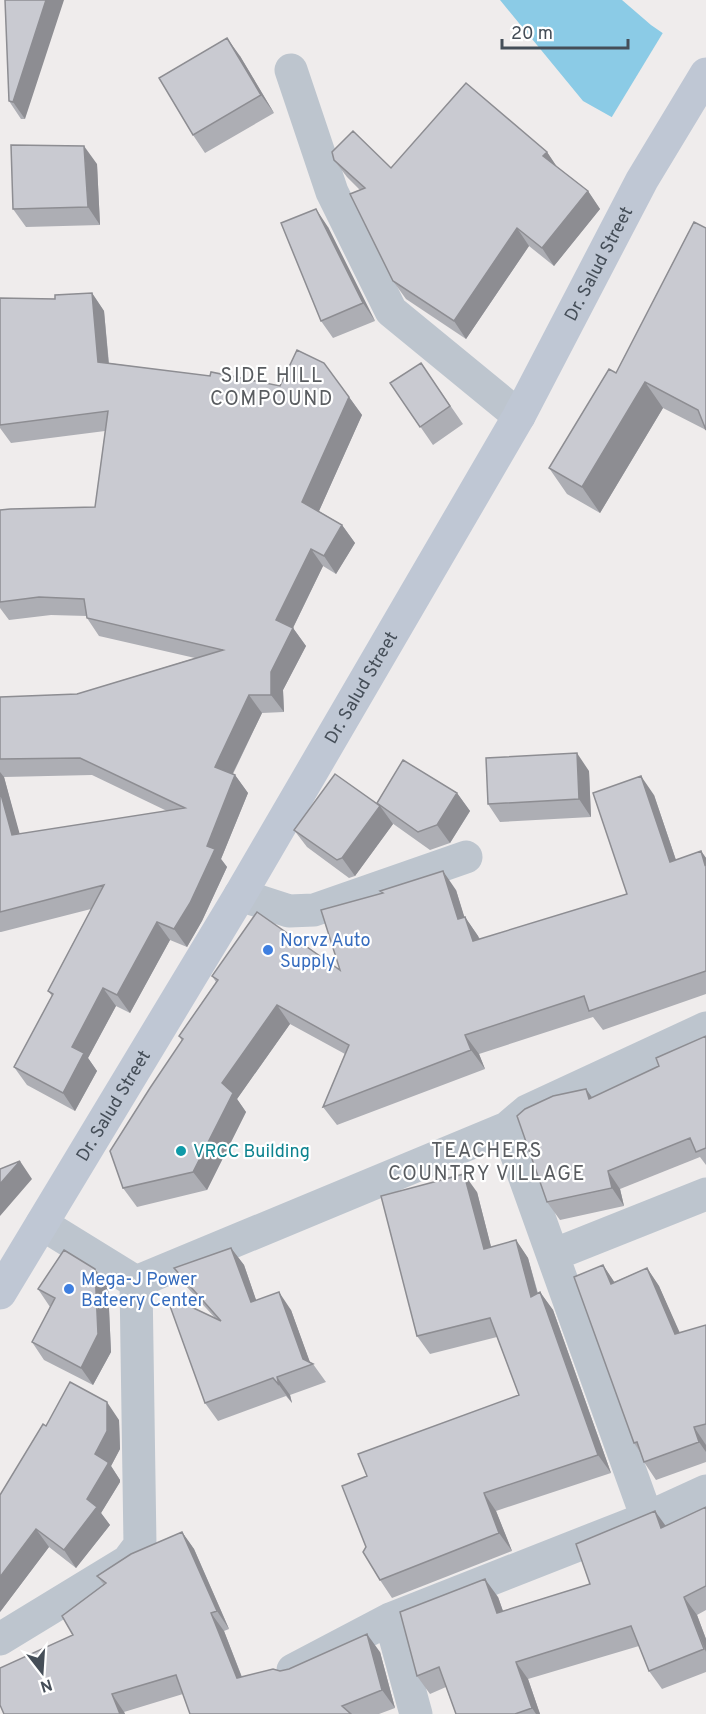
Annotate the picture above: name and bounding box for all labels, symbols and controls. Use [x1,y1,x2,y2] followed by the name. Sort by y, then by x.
[502,12,628,50] scale bar
[511,23,553,46] text: 20 m
[560,203,639,325] street label: Dr. Salud Street
[210,364,334,413] district label: SIDE HILL COMPOUND
[321,628,404,748] street label: Dr. Salud Street
[280,930,370,974] place label: Norvz Auto Supply
[261,943,275,957] marker: Norvz Auto Supply
[72,1046,157,1166] street label: Dr. Salud Street
[388,1139,586,1188] district label: TEACHERS COUNTRY VILLAGE
[193,1141,310,1164] place label: VRCC Building
[174,1144,188,1158] marker: VRCC Building
[81,1269,205,1313] place label: Mega-J Power Bateery Center
[62,1282,76,1296] marker: Mega-J Power Bateery Center
[12,1642,72,1702] north arrow
[37,1673,54,1696] text: N

